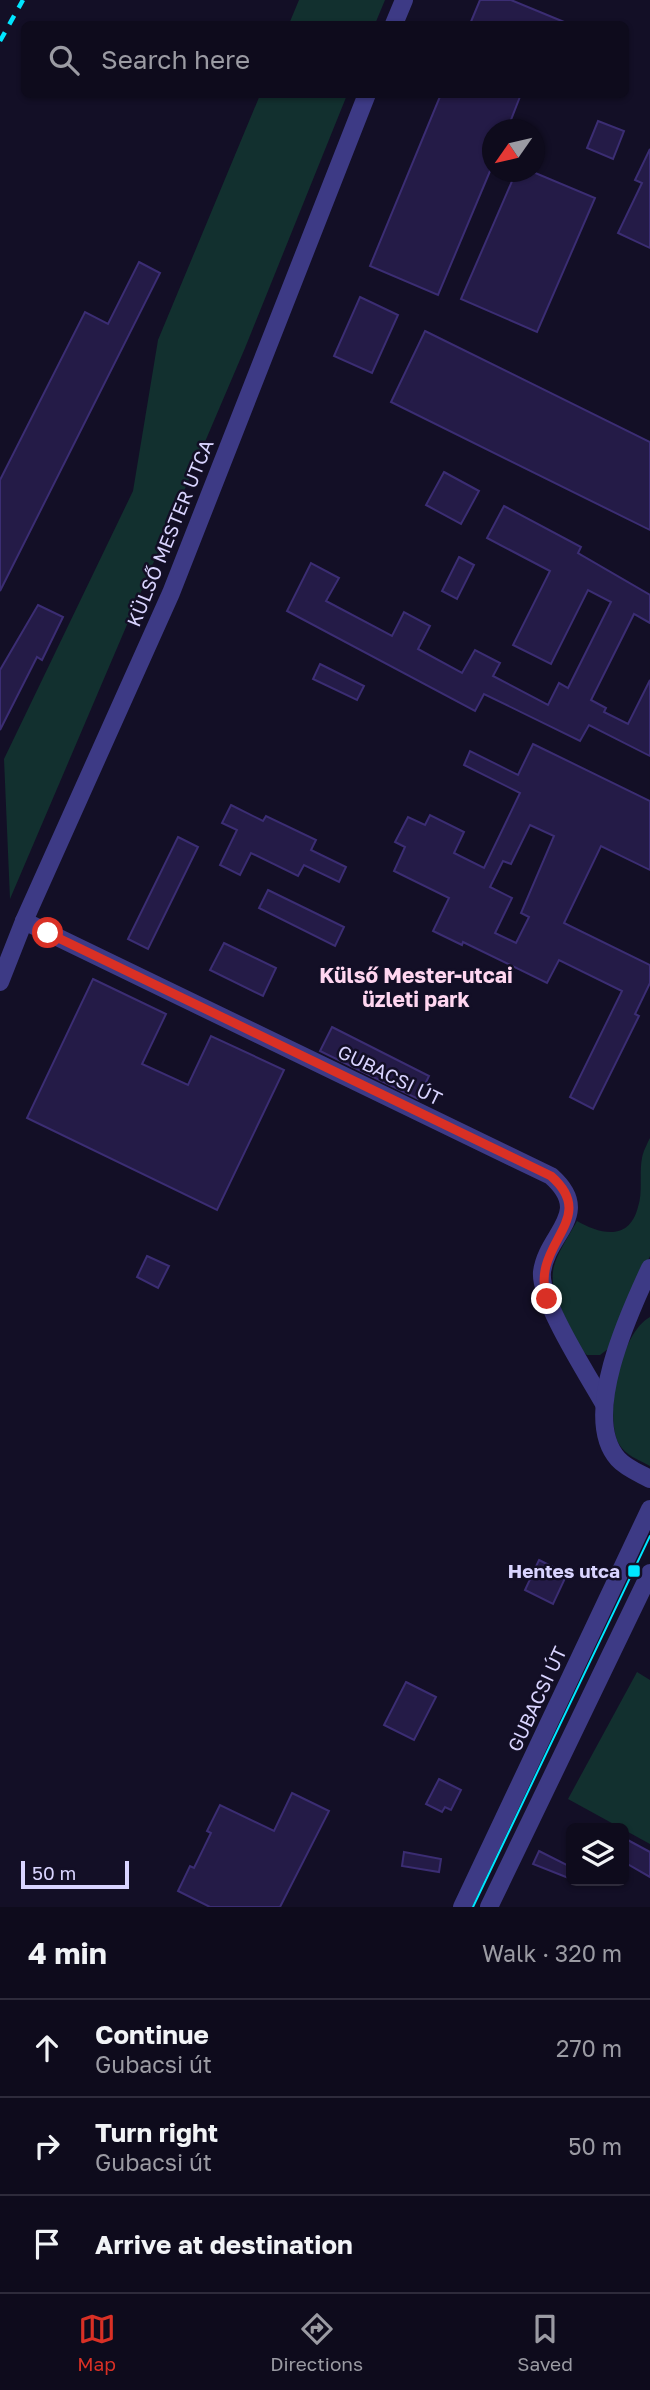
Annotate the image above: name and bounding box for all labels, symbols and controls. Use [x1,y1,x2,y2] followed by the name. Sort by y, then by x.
[21,21,629,98] search box
[45,41,83,79] icon: search
[101,44,250,75] text: Search here
[482,119,545,182] north arrow
[121,436,218,630] street label: KÜLSŐ MESTER UTCA
[32,917,63,948] route start
[319,962,513,1012] district label: Külső Mester-utcai üzleti park
[334,1039,446,1110] street label: GUBACSI ÚT
[531,1283,562,1314] route end
[508,1559,620,1582] place label: Hentes utca
[626,1563,642,1579] marker: Hentes utca
[502,1642,571,1755] street label: GUBACSI ÚT
[566,1823,629,1886] map controls
[566,1823,629,1886] button: layers
[21,1858,130,1890] scale bar
[32,1861,76,1884] text: 50 m
[28,1935,107,1971] text: 4 min
[482,1939,622,1967] text: Walk · 320 m
[95,2019,209,2050] text: Continue
[28,2029,66,2067] icon: ahead
[556,2034,622,2062] text: 270 m
[95,2050,212,2078] text: Gubacsi út
[95,2117,218,2148] text: Turn right
[28,2127,66,2165] icon: right
[568,2132,622,2160] text: 50 m
[95,2148,212,2176] text: Gubacsi út
[28,2225,66,2263] icon: arrive
[95,2229,353,2260] text: Arrive at destination
[77,2310,116,2375] tab: Map
[270,2310,363,2375] tab: Directions
[517,2310,573,2375] tab: Saved

